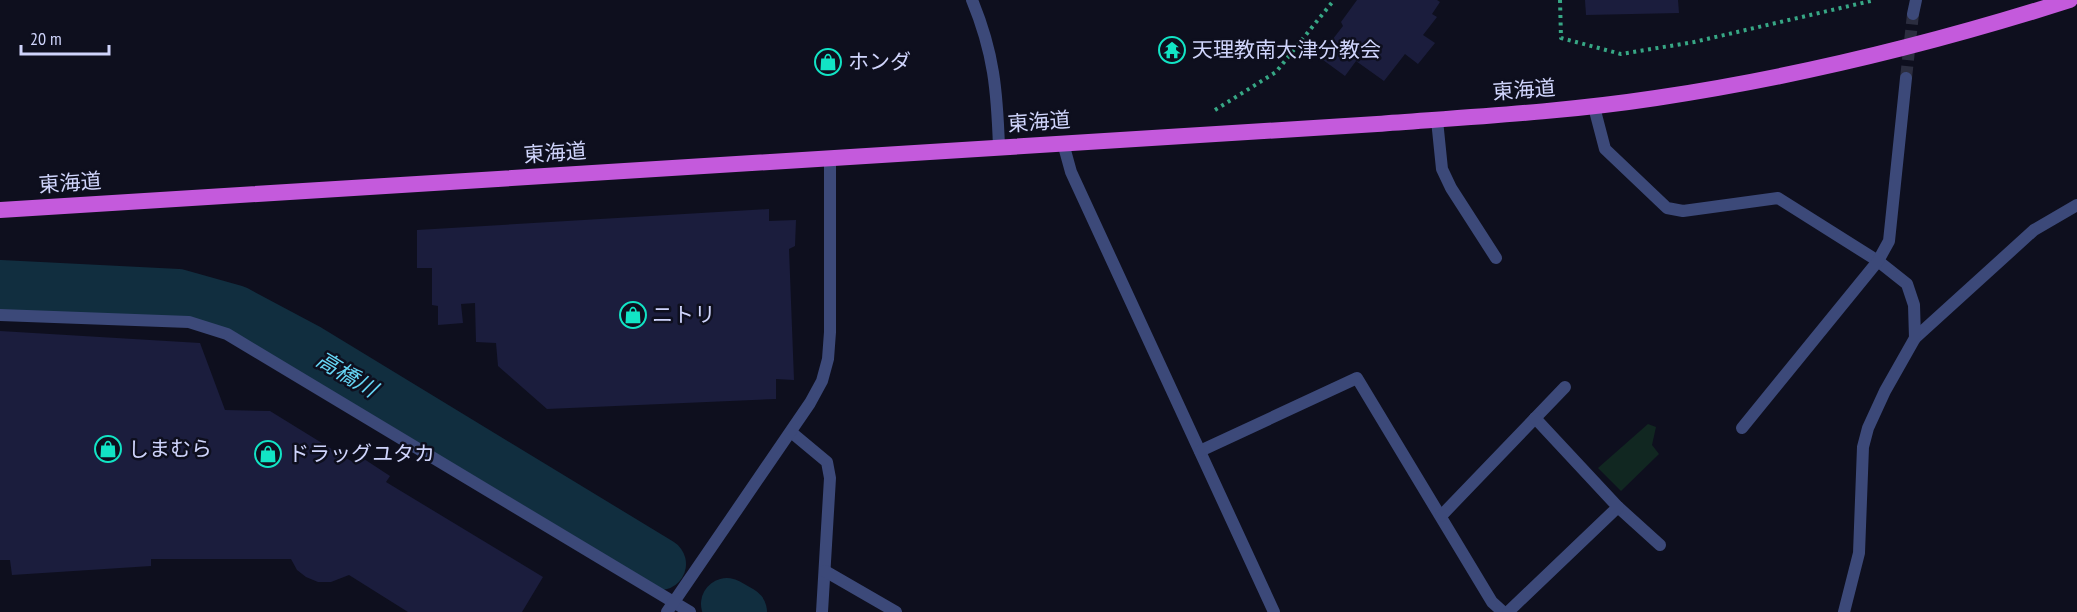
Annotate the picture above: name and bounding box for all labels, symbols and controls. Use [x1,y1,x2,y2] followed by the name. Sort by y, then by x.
[21,18,110,56] scale bar
[30,27,62,50] text: 20 m
[1157,35,1187,65] temple icon: 天理教南大津分教会
[1192,36,1381,63] place label: 天理教南大津分教会
[813,47,843,77] shop icon: ホンダ
[848,48,911,75] place label: ホンダ
[1492,74,1556,105] street label: 東海道
[1007,106,1071,137] street label: 東海道
[523,137,587,168] street label: 東海道
[38,167,102,198] street label: 東海道
[618,300,648,330] shop icon: ニトリ
[652,301,715,328] place label: ニトリ
[311,345,384,404] water label: 高橋川
[93,434,123,464] shop icon: しまむら
[128,435,212,462] place label: しまむら
[253,439,283,469] shop icon: ドラッグユタカ
[288,440,435,467] place label: ドラッグユタカ

